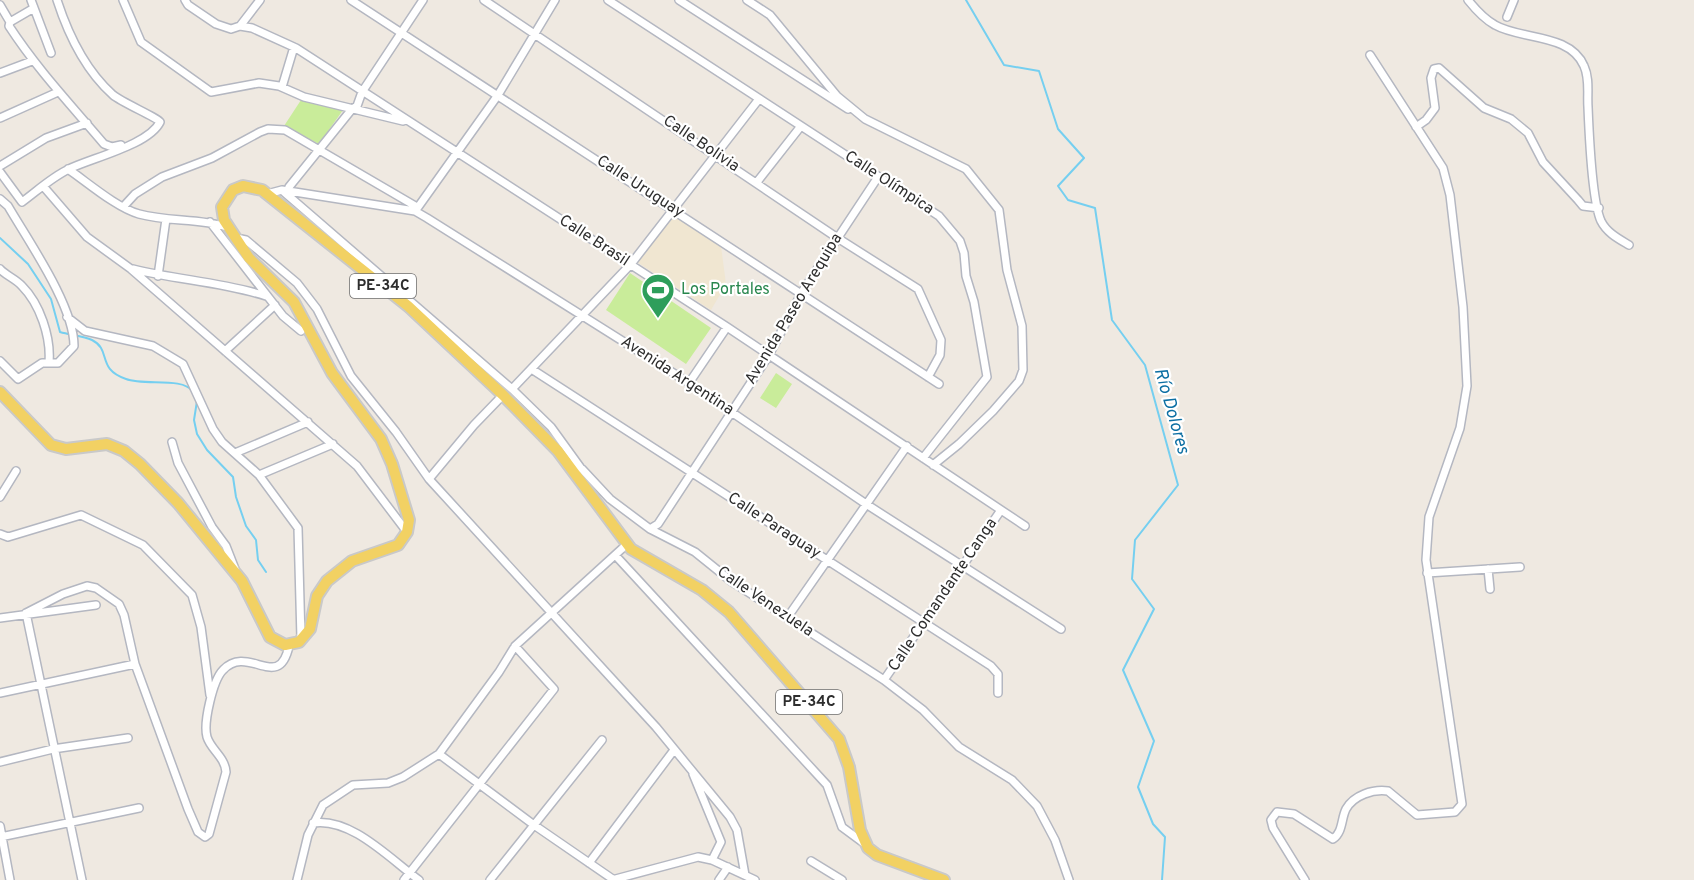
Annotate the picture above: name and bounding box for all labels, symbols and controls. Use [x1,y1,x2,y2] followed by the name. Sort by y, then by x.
[659,111,743,177] street label: Calle Bolivia
[841,147,937,219] street label: Calle Olímpica
[592,151,688,223] street label: Calle Uruguay
[555,211,633,271] street label: Calle Brasil
[741,230,847,388] street label: Avenida Paseo Arequipa
[640,272,676,319] sports icon: Los Portales
[350,274,416,298] road number: PE-34C
[681,280,770,300] place label: Los Portales
[617,332,737,420] street label: Avenida Argentina
[1148,365,1194,457] water label: Río Dolores
[723,488,825,564] street label: Calle Paraguay
[884,515,1002,675] street label: Calle Comandante Canga
[713,562,817,642] street label: Calle Venezuela
[776,690,842,714] road number: PE-34C

